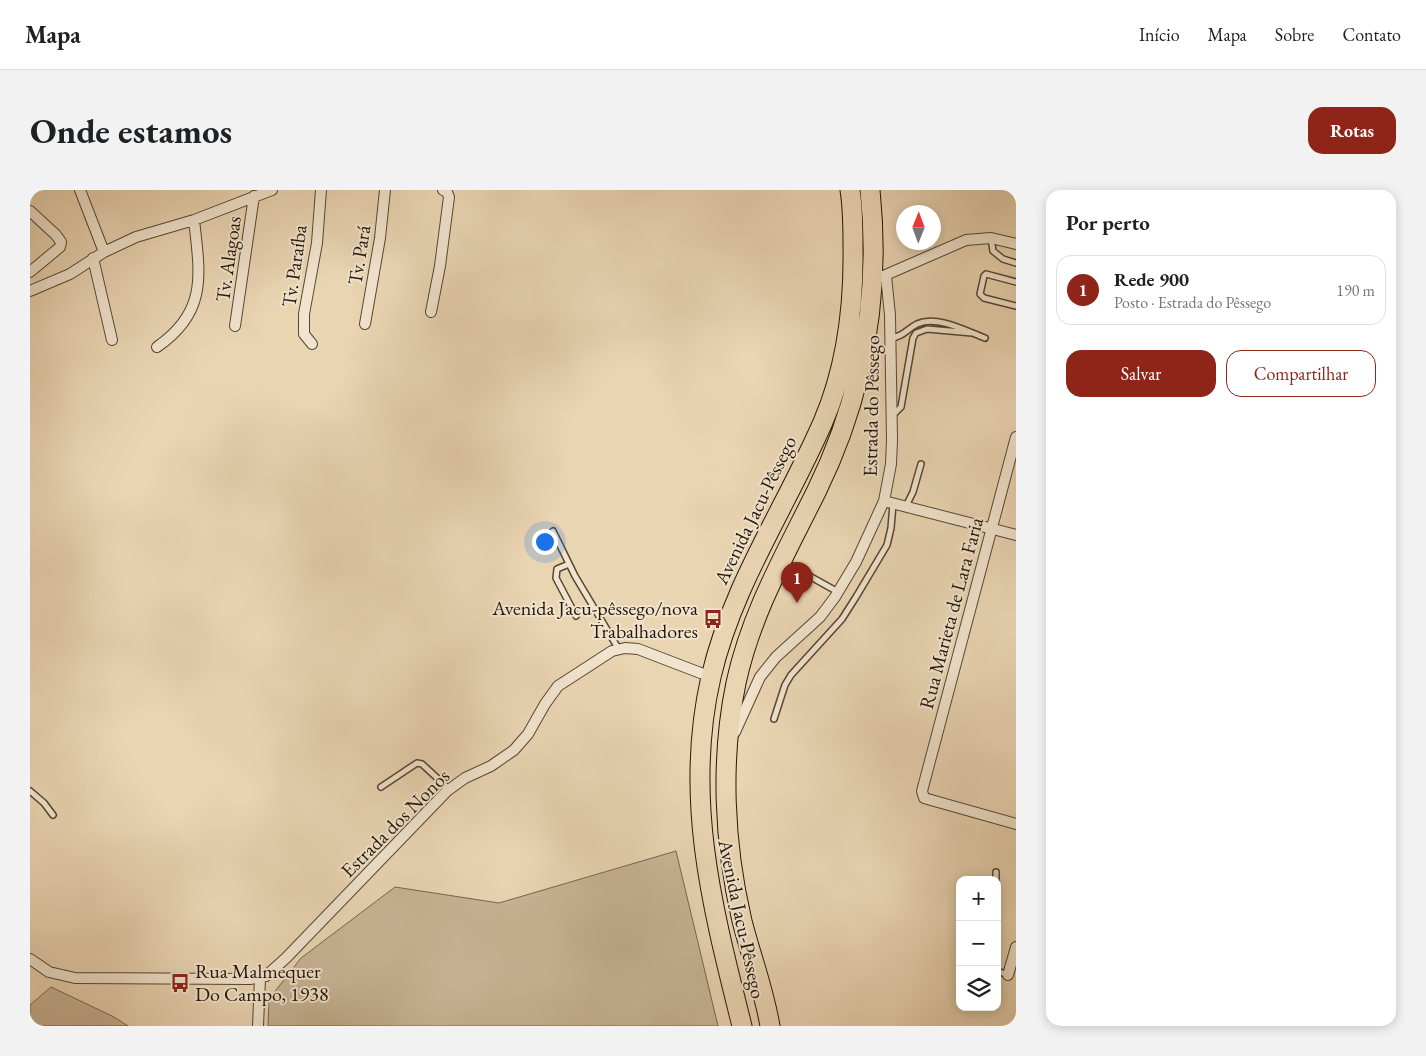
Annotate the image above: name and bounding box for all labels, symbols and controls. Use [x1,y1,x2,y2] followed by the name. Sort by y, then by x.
[25,19,81,50] text: Mapa
[1139,23,1180,46] text: Início
[1208,23,1247,46] text: Mapa
[1275,23,1314,46] text: Sobre
[1342,23,1401,46] text: Contato
[1308,107,1396,154] button: Rotas
[30,108,232,153] text: Onde estamos
[896,205,941,250] north arrow
[1066,209,1150,236] text: Por perto
[209,214,247,304] street label: Tv. Alagoas
[275,223,313,309] street label: Tv. Paraíba
[341,223,377,287] street label: Tv. Pará
[1114,267,1189,292] text: Rede 900
[1079,280,1087,301] text: 1
[1336,280,1375,301] text: 190 m
[1114,292,1271,313] text: Posto · Estrada do Pêssego
[857,335,885,477] street label: Estrada do Pêssego
[1066,350,1216,397] button: Salvar
[1226,350,1376,397] button: Compartilhar
[707,431,802,589] street label: Avenida Jacu-Pêssego
[913,514,989,712] street label: Rua Marieta de Lara Faria
[532,529,558,555] your location
[781,562,813,603] pin: 1
[491,595,698,644] place label: Avenida Jacu-pêssego/nova Trabalhadores
[702,608,724,630] bus stop icon: Avenida Jacu-pêssego/nova Trabalhadores
[335,763,455,883] street label: Estrada dos Nonos
[712,836,772,1001] street label: Avenida Jacu-Pêssego
[956,876,1001,1011] map controls
[956,876,1001,921] button: +
[956,921,1001,966] button: −
[195,958,329,1007] place label: Rua Malmequer Do Campo, 1938
[956,966,1001,1011] button: layers
[169,972,191,994] bus stop icon: Rua Malmequer Do Campo, 1938

